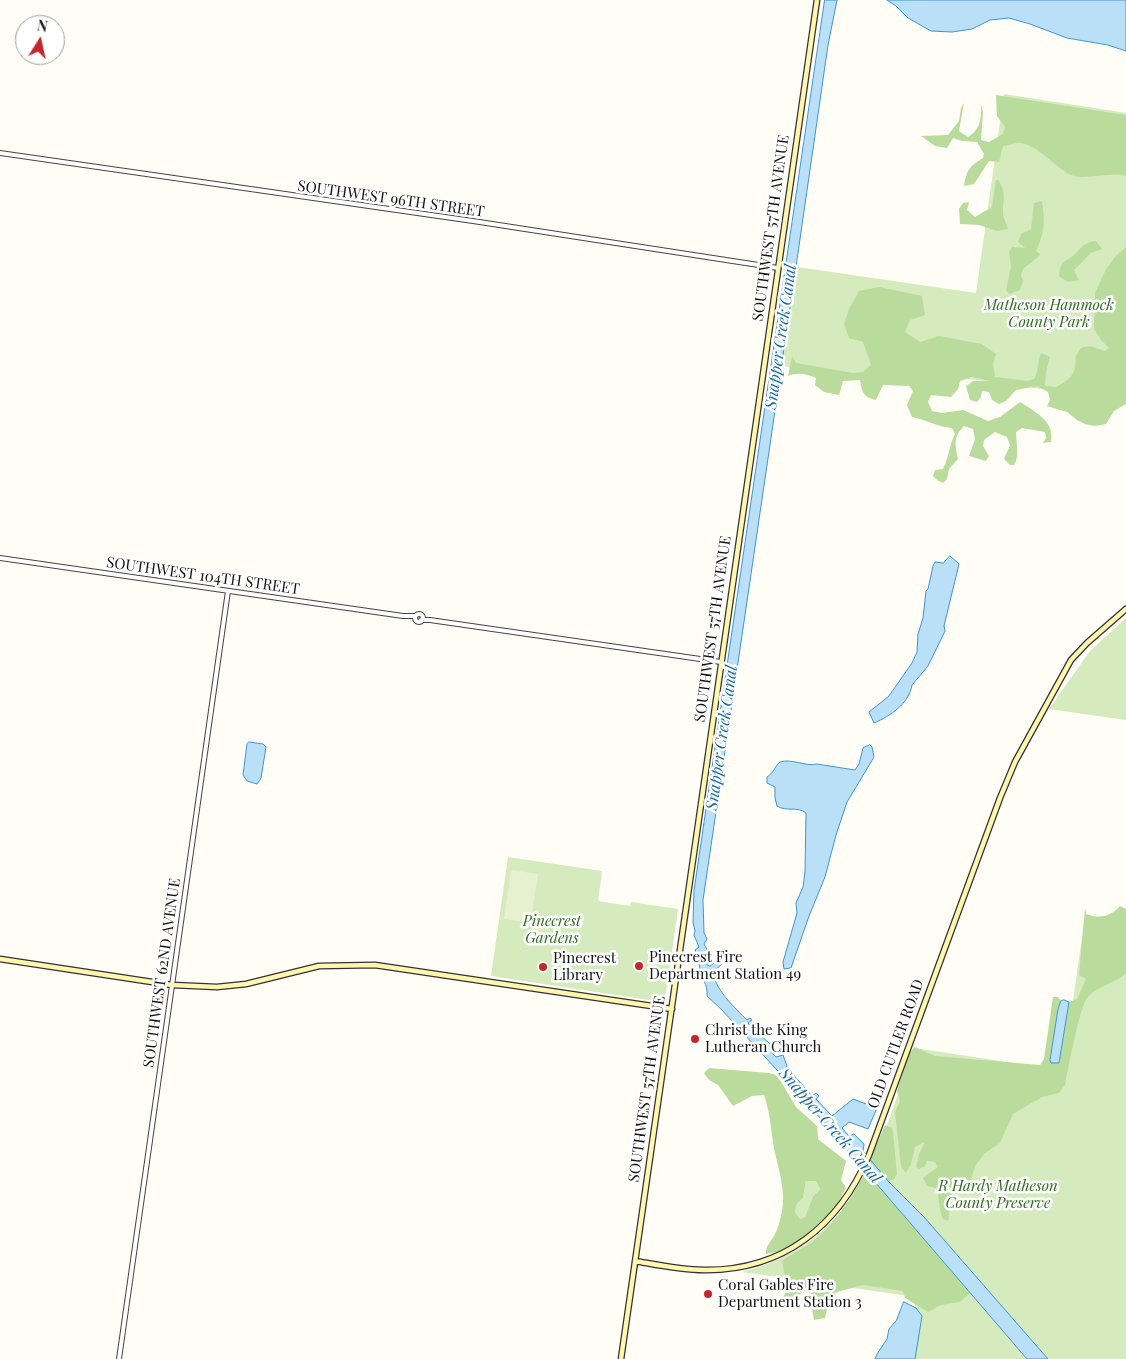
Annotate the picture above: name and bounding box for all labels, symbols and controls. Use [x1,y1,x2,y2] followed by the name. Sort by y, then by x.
[15,15,65,65] north arrow
[36,15,49,36] text: N
[749,134,793,322] street label: SOUTHWEST 57TH AVENUE
[296,177,486,221] street label: SOUTHWEST 96TH STREET
[761,263,801,411] water label: Snapper Creek Canal
[984,296,1114,331] park label: Matheson Hammock County Park
[691,535,735,723] street label: SOUTHWEST 57TH AVENUE
[105,554,301,598] street label: SOUTHWEST 104TH STREET
[702,664,742,812] water label: Snapper Creek Canal
[140,877,184,1069] street label: SOUTHWEST 62ND AVENUE
[523,912,581,947] park label: Pinecrest Gardens
[649,948,801,983] place label: Pinecrest Fire Department Station 49
[553,949,616,984] place label: Pinecrest Library
[633,960,645,972] marker: Pinecrest Fire Department Station 49
[537,961,549,973] marker: Pinecrest Library
[864,977,928,1111] street label: OLD CUTLER ROAD
[625,995,669,1183] street label: SOUTHWEST 57TH AVENUE
[705,1021,821,1056] place label: Christ the King Lutheran Church
[689,1033,701,1045] marker: Christ the King Lutheran Church
[775,1065,885,1187] water label: Snapper Creek Canal
[938,1177,1058,1212] park label: R Hardy Matheson County Preserve
[718,1276,862,1311] place label: Coral Gables Fire Department Station 3
[702,1288,714,1300] marker: Coral Gables Fire Department Station 3

